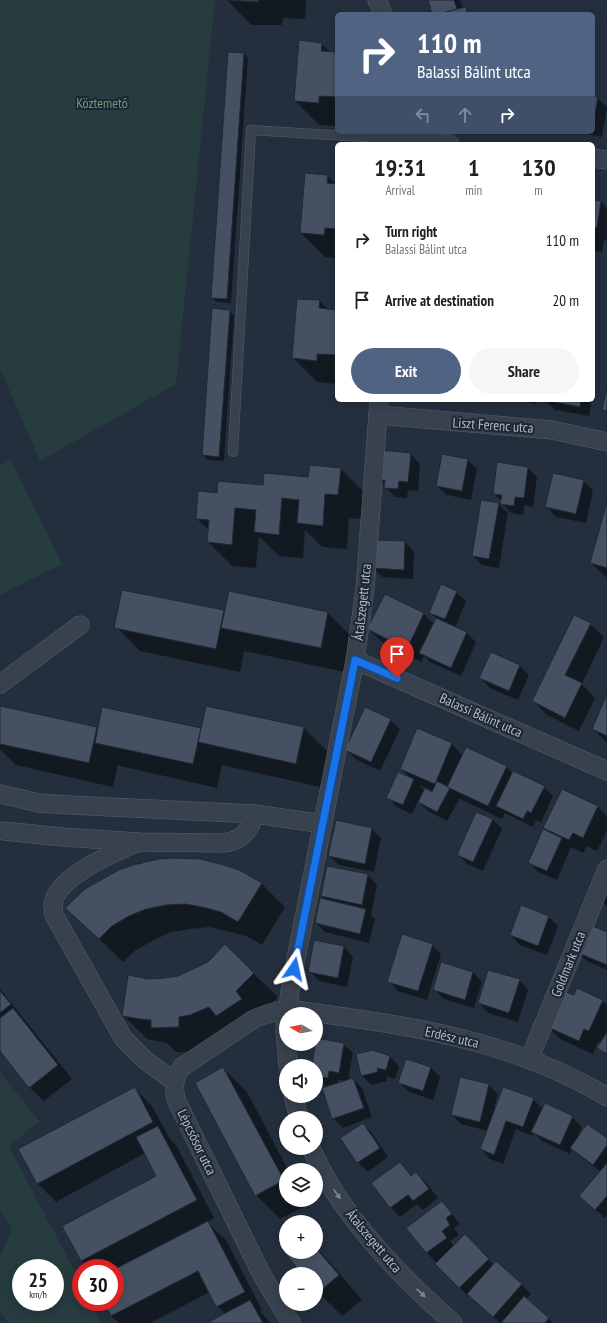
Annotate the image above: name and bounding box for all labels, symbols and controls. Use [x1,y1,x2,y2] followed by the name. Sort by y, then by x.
[417,24,481,61] text: 110 m
[351,28,403,80] icon: right
[417,60,531,83] text: Balassi Bálint utca
[76,94,128,112] park label: Köztemető
[412,104,434,126] icon: left
[454,104,476,126] icon: ahead
[496,104,518,126] icon: right
[374,152,426,183] text: 19:31
[468,152,479,183] text: 1
[521,152,556,183] text: 130
[385,182,415,199] text: Arrival
[465,182,482,199] text: min
[534,182,543,199] text: m
[385,222,437,241] text: Turn right
[351,229,373,251] icon: right
[546,231,579,250] text: 110 m
[385,241,467,258] text: Balassi Bálint utca
[351,289,373,311] icon: arrive
[385,291,494,310] text: Arrive at destination
[553,291,579,310] text: 20 m
[351,348,461,394] button: Exit
[469,348,579,394] button: Share
[452,413,534,437] street label: Liszt Ferenc utca
[349,563,375,641] street label: Átalszegett utca
[380,637,414,678] pin
[386,643,408,665] icon: arrive
[437,689,525,741] street label: Balassi Bálint utca
[547,929,589,999] street label: Goldmark utca
[273,948,315,990] position arrow
[279,1007,323,1051] north arrow
[279,1007,323,1311] map controls
[423,1022,481,1052] street label: Erdész utca
[279,1059,323,1103] button: sound
[173,1106,221,1178] street label: Lépcsősor utca
[279,1111,323,1155] button: search
[279,1163,323,1207] button: layers
[333,1189,341,1200] one-way arrow
[342,1206,406,1276] street label: Átalszegett utca
[279,1215,323,1259] button: +
[72,1259,124,1311] speed limit sign: 30
[28,1267,48,1293] text: 25
[279,1267,323,1311] button: −
[29,1288,47,1301] text: km/h
[416,1288,425,1297] one-way arrow

